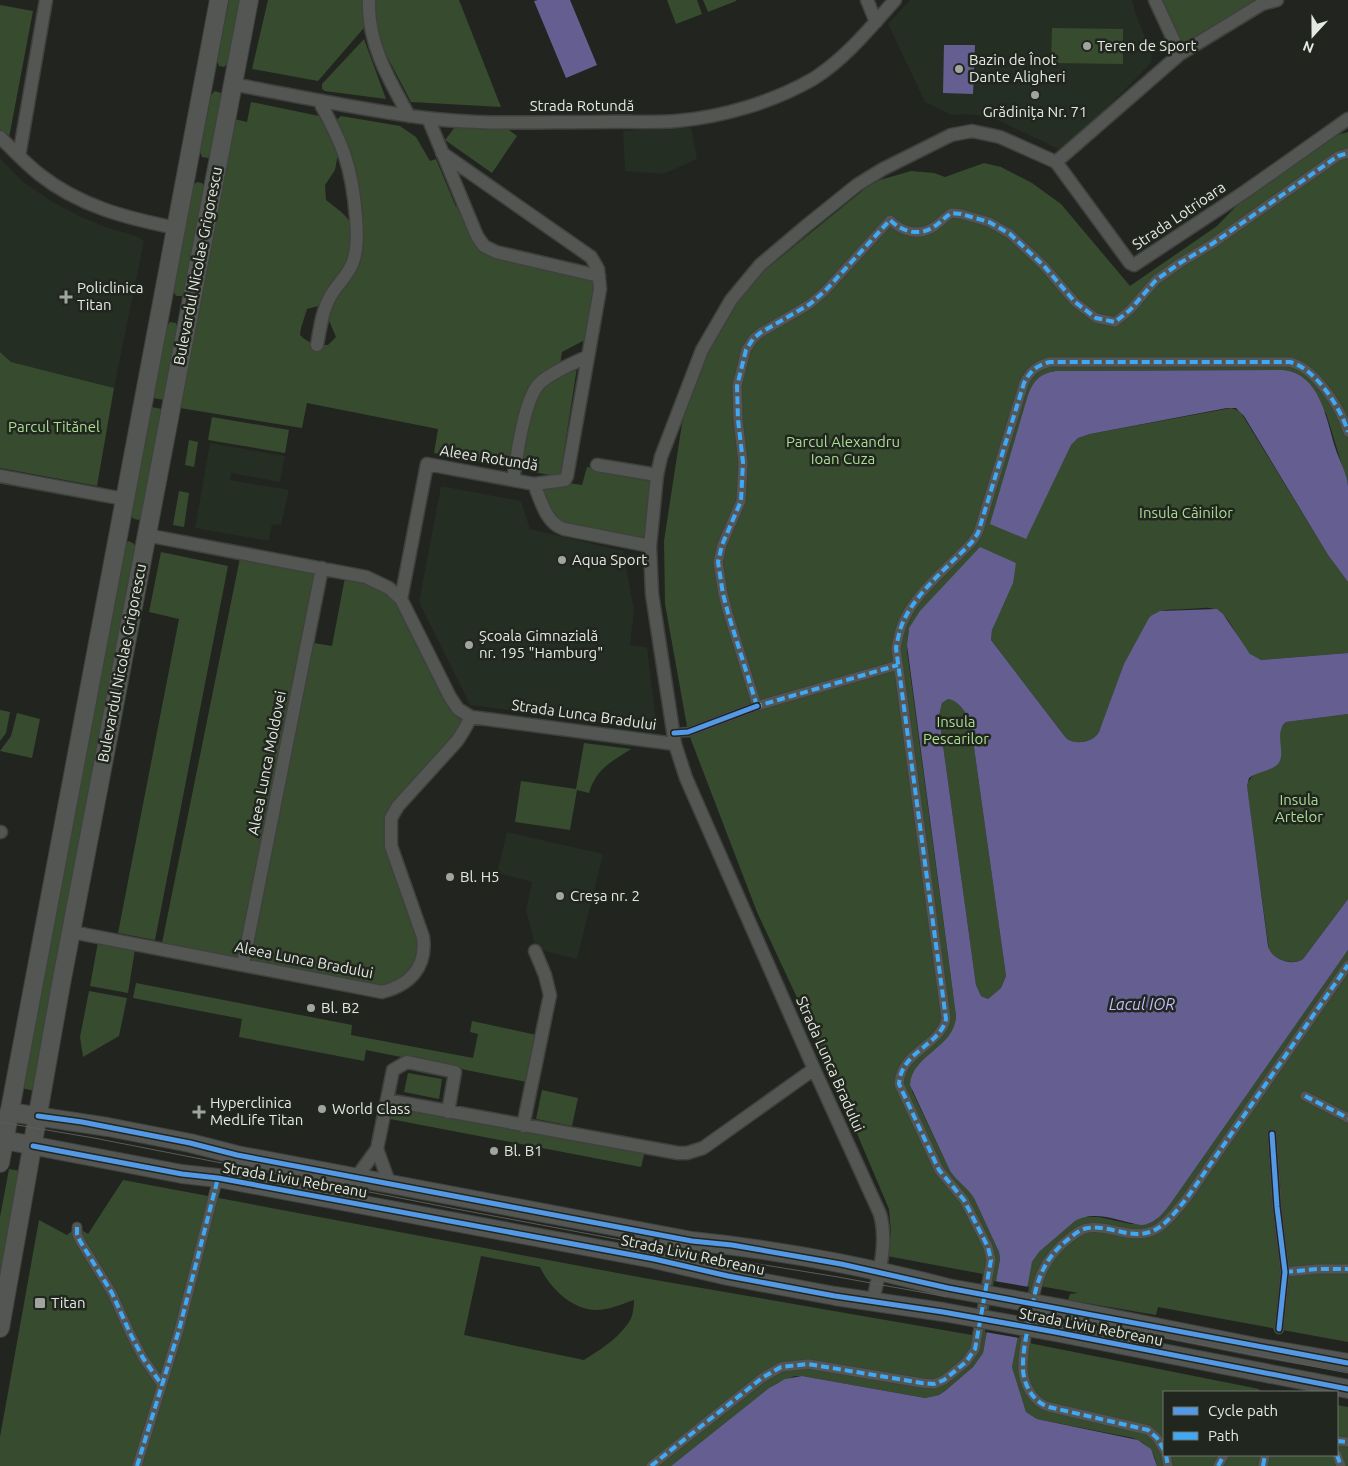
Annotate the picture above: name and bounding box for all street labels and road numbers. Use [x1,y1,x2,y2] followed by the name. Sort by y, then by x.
[530,97,634,114] street label: Strada Rotundă
[170,165,225,367] street label: Bulevardul Nicolae Grigorescu
[1129,178,1228,253] street label: Strada Lotrioara
[439,441,539,474] street label: Aleea Rotundă
[94,562,149,764] street label: Bulevardul Nicolae Grigorescu
[244,689,289,837] street label: Aleea Lunca Moldovei
[510,696,658,733] street label: Strada Lunca Bradului
[233,938,375,981] street label: Aleea Lunca Bradului
[793,994,868,1134] street label: Strada Lunca Bradului
[222,1158,369,1201] street label: Strada Liviu Rebreanu
[620,1231,766,1278] street label: Strada Liviu Rebreanu
[1018,1304,1165,1349] street label: Strada Liviu Rebreanu

